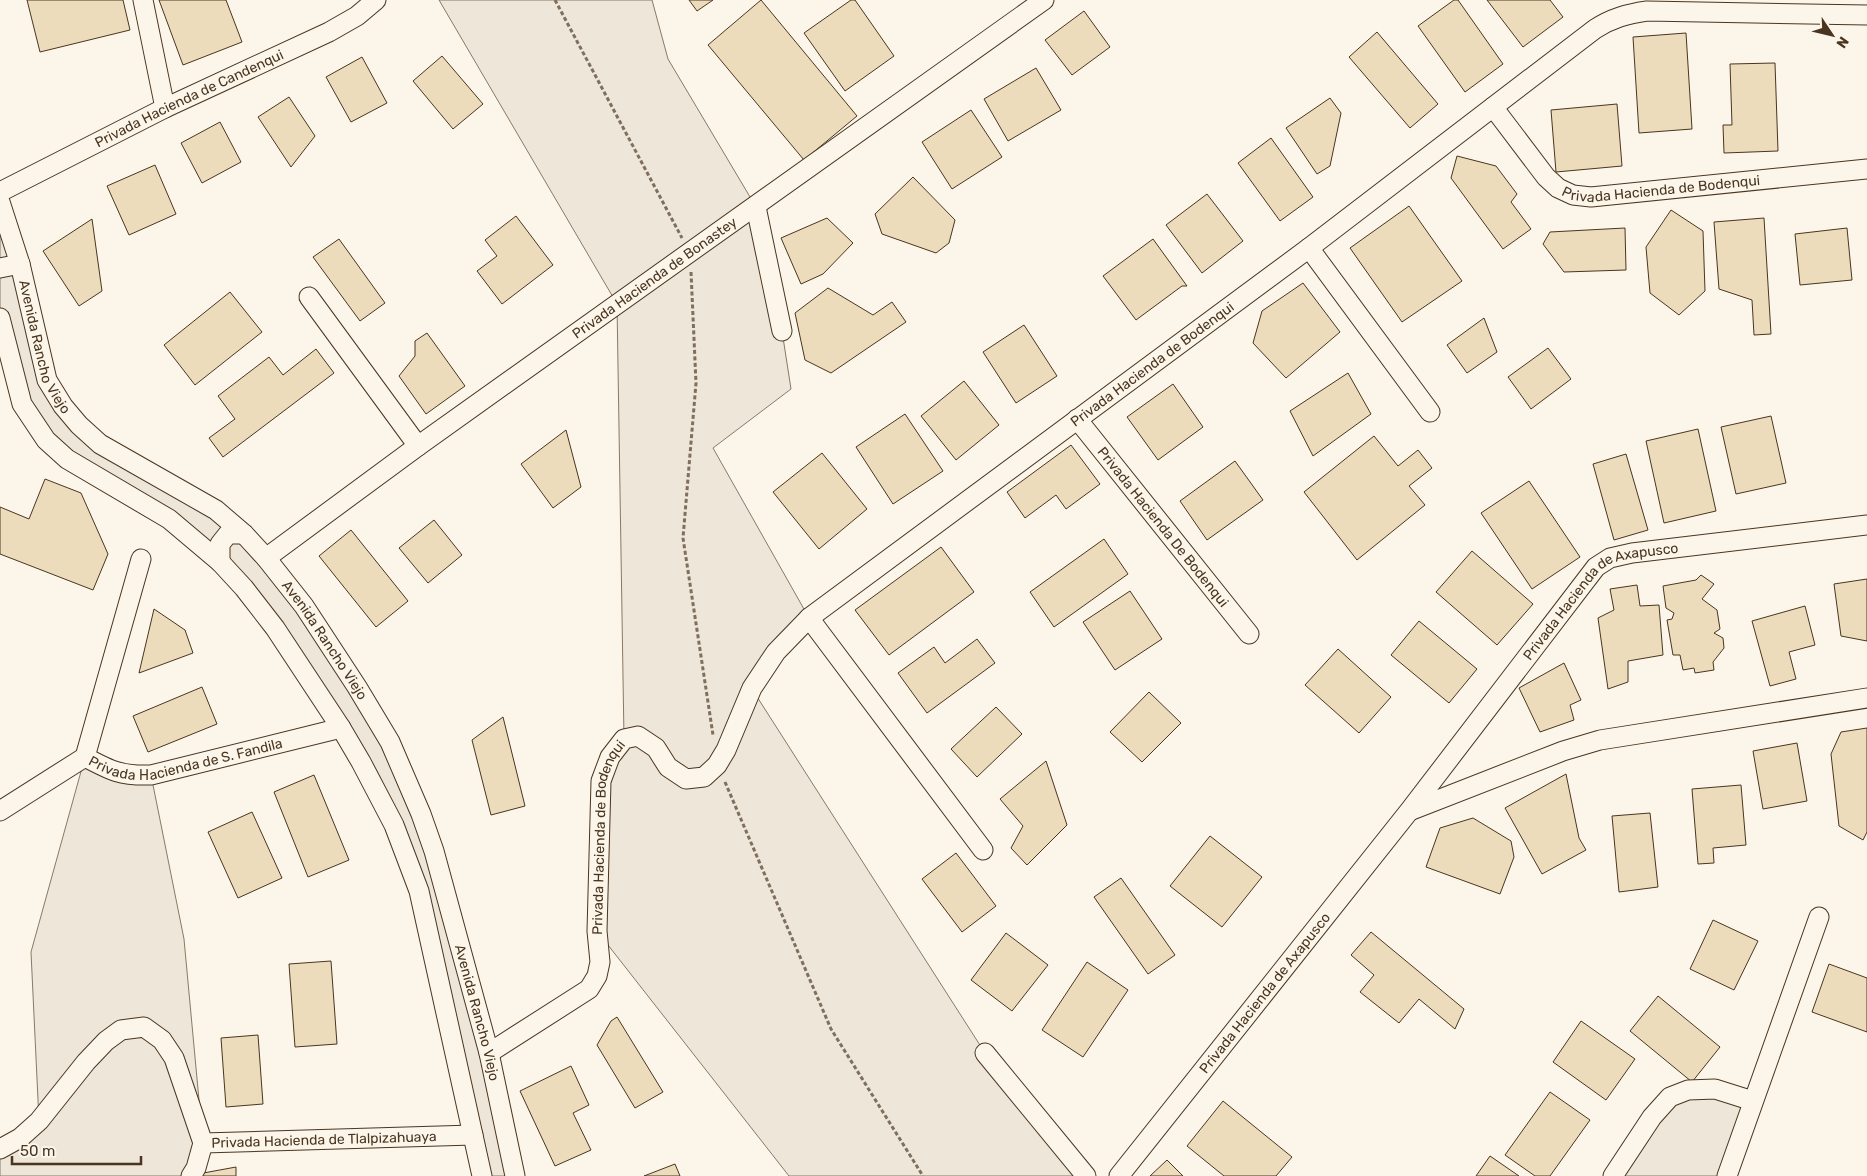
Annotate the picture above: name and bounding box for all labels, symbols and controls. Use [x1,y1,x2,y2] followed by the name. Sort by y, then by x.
[1807,10,1857,60] north arrow
[1832,33,1852,51] text: N
[92,46,286,151] street label: Privada Hacienda de Candenqui
[1559,172,1761,206] street label: Privada Hacienda de Bodenqui
[569,213,741,342] street label: Privada Hacienda de Bonastey
[15,278,74,417] street label: Avenida Rancho Viejo
[1067,298,1237,431] street label: Privada Hacienda de Bodenqui
[1094,444,1232,611] street label: Privada Hacienda De Bodenqui
[1520,540,1679,664] street label: Privada Hacienda de Axapusco
[278,577,371,703] street label: Avenida Rancho Viejo
[86,735,284,784] street label: Privada Hacienda de S. Fandila
[589,737,629,935] street label: Privada Hacienda de Bodenqui
[1196,909,1334,1077] street label: Privada Hacienda de Axapusco
[451,943,503,1083] street label: Avenida Rancho Viejo
[211,1128,437,1152] street label: Privada Hacienda de Tlalpizahuaya
[12,1134,141,1166] scale bar
[20,1142,55,1160] text: 50 m

